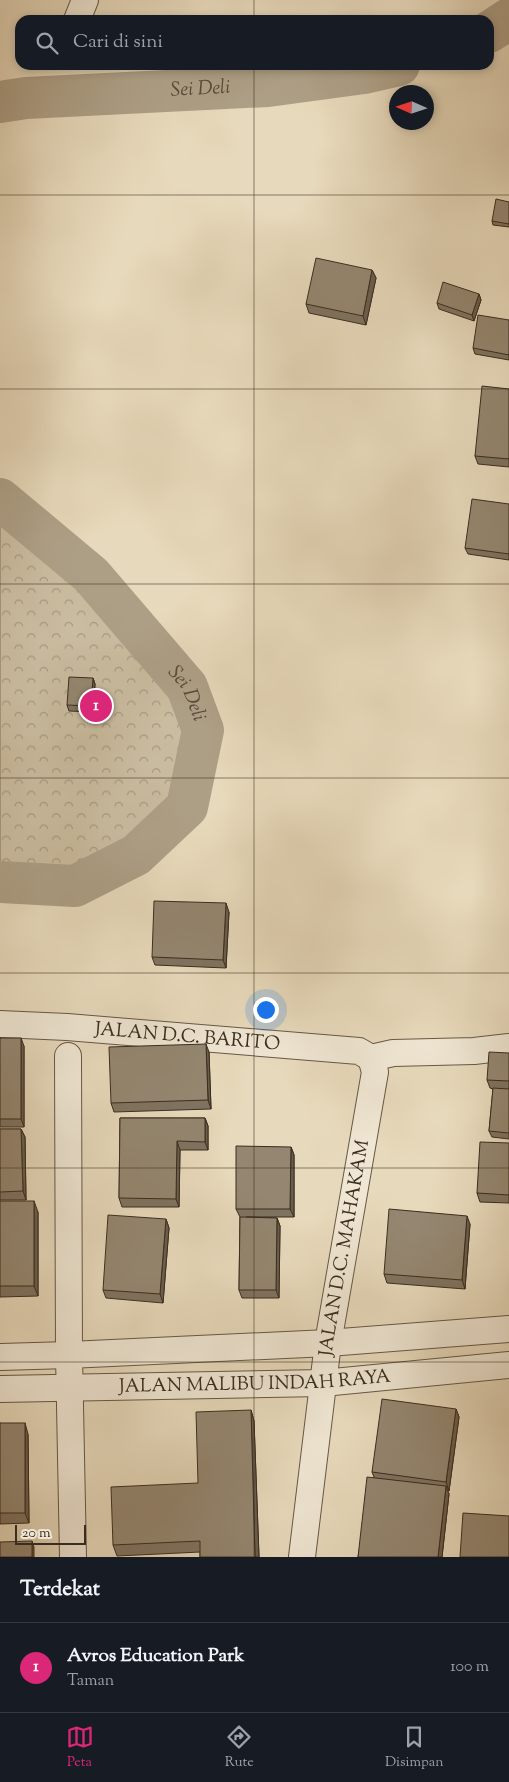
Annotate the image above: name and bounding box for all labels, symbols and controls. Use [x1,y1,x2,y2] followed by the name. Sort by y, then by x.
[15,15,494,70] search box
[33,29,61,57] icon: search
[73,29,163,56] text: Cari di sini
[170,73,231,105] water label: Sei Deli
[389,85,434,130] north arrow
[160,659,213,726] water label: Sei Deli
[80,687,112,725] pin: 1
[253,997,279,1023] your location
[93,1016,281,1058] street label: JALAN D.C. BARITO
[313,1137,377,1359] street label: JALAN D.C. MAHAKAM
[118,1363,392,1400] street label: JALAN MALIBU INDAH RAYA
[15,1522,86,1545] scale bar
[22,1524,51,1544] text: 20 m
[20,1575,100,1605] text: Terdekat
[67,1643,244,1670] text: Avros Education Park
[33,1656,39,1679] text: 1
[450,1656,489,1679] text: 100 m
[67,1670,114,1693] text: Taman
[66,1723,94,1773] tab: Peta
[225,1723,254,1773] tab: Rute
[385,1723,443,1773] tab: Disimpan

